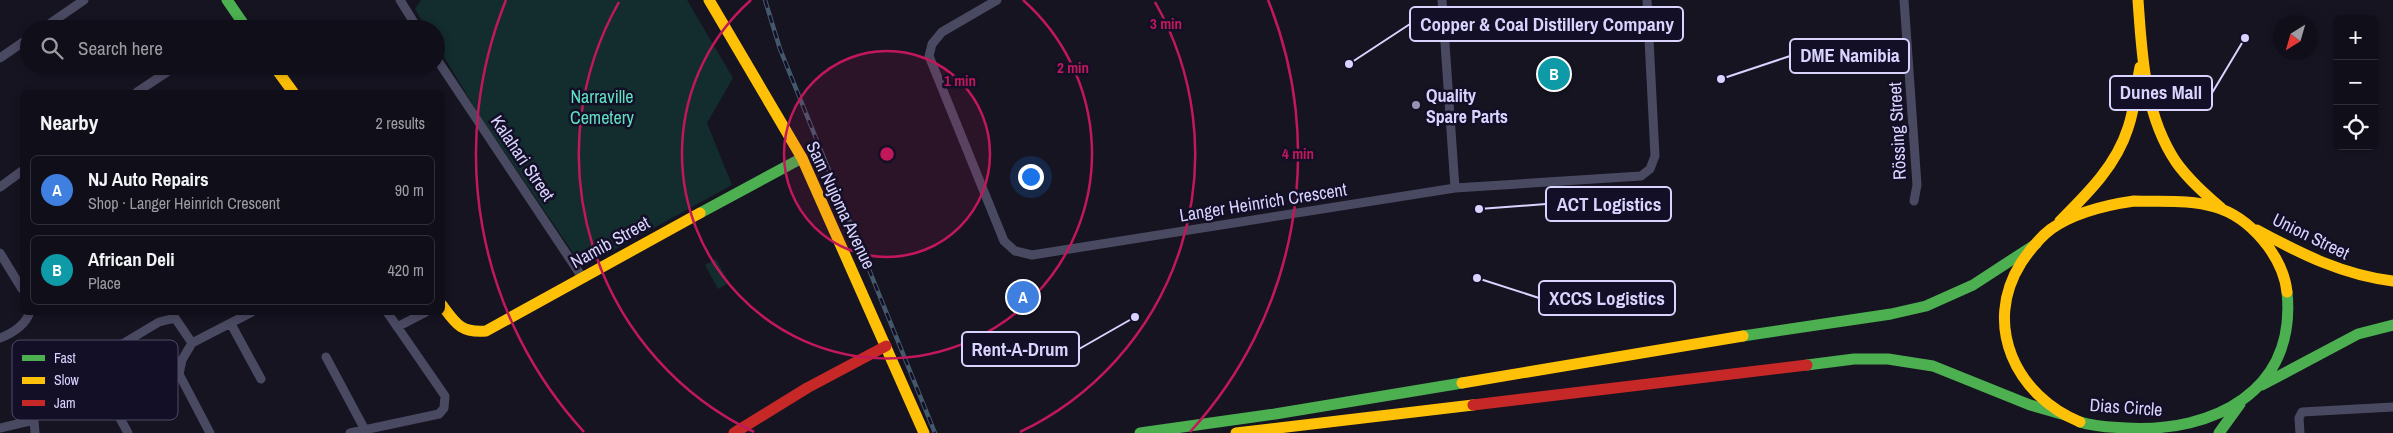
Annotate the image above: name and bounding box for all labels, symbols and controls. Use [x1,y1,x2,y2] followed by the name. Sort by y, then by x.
[1410,7,1683,41] callout: Copper & Coal Distillery Company
[1420,11,1674,37] text: Copper & Coal Distillery Company
[1150,13,1182,34] text: 3 min
[2273,15,2318,60] north arrow
[2333,15,2378,150] map controls
[2333,15,2378,60] button: +
[20,20,445,75] search box
[38,34,66,62] icon: search
[78,35,163,61] text: Search here
[1790,39,1909,73] callout: DME Namibia
[1800,42,1900,68] text: DME Namibia
[1538,55,1570,93] pin: B
[1057,57,1089,78] text: 2 min
[2333,60,2378,105] button: −
[944,70,976,91] text: 1 min
[2110,76,2212,110] callout: Dunes Mall
[2120,79,2202,105] text: Dunes Mall
[1882,82,1912,180] street label: Rössing Street
[1426,83,1508,129] place label: Quality Spare Parts
[570,84,635,130] park label: Narraville Cemetery
[1410,99,1422,111] marker: Quality Spare Parts
[2333,105,2378,150] button: locate
[40,108,98,137] text: Nearby
[485,110,561,206] street label: Kalahari Street
[375,112,425,134] text: 2 results
[800,137,882,273] street label: Sam Nujoma Avenue
[1282,143,1314,164] text: 4 min
[878,145,896,163] centre of rings
[1018,164,1044,190] your location
[88,166,209,192] text: NJ Auto Repairs
[1178,176,1348,228] street label: Langer Heinrich Crescent
[52,179,62,201] text: A
[395,179,424,201] text: 90 m
[1546,187,1671,221] callout: ACT Logistics
[1557,191,1661,217] text: ACT Logistics
[88,192,280,214] text: Shop · Langer Heinrich Crescent
[2268,207,2354,265] street label: Union Street
[566,210,654,274] street label: Namib Street
[88,246,175,272] text: African Deli
[52,259,62,281] text: B
[388,259,424,281] text: 420 m
[88,272,121,294] text: Place
[1007,278,1039,316] pin: A
[1539,281,1675,315] callout: XCCS Logistics
[1549,285,1665,311] text: XCCS Logistics
[962,332,1079,366] callout: Rent-A-Drum
[972,336,1068,362] text: Rent-A-Drum
[12,340,178,420] legend
[54,349,76,367] text: Fast
[54,371,80,389] text: Slow
[2089,392,2163,422] street label: Dias Circle
[54,394,76,412] text: Jam

